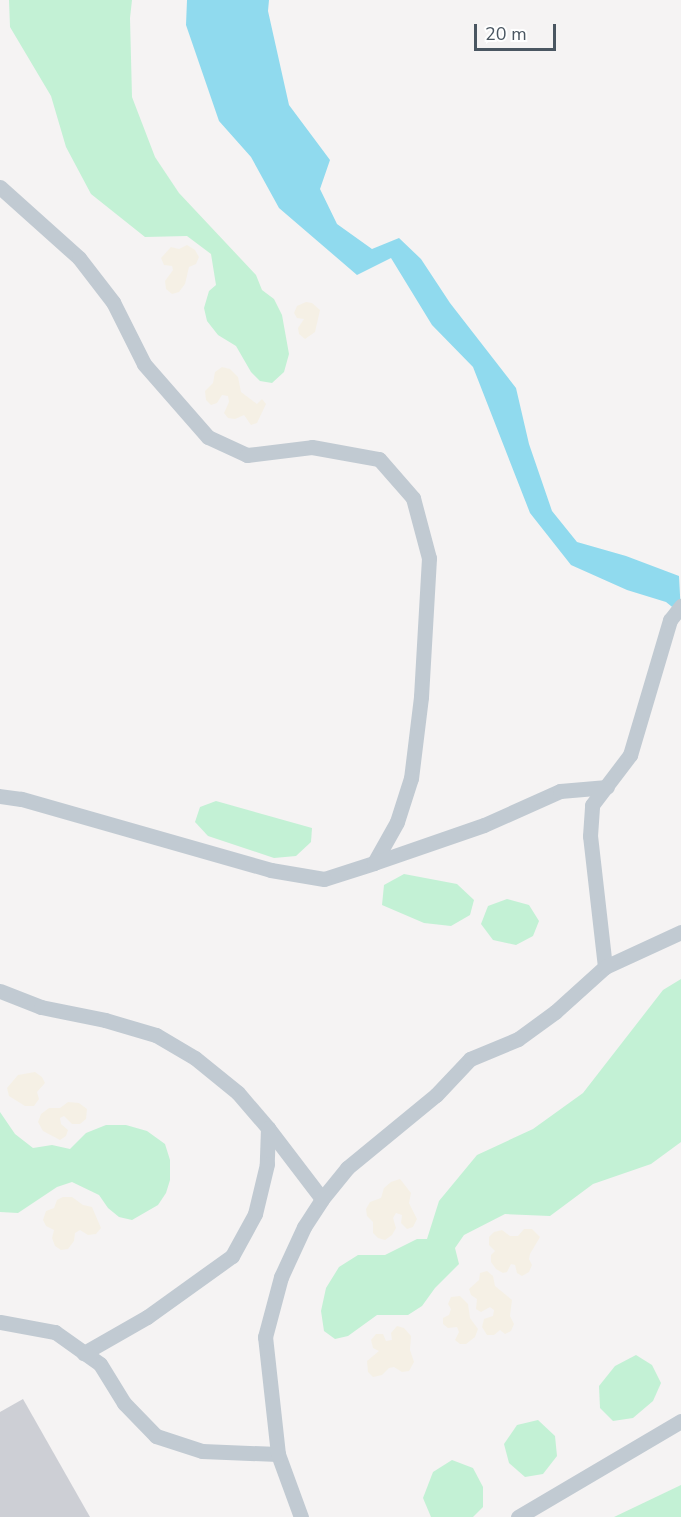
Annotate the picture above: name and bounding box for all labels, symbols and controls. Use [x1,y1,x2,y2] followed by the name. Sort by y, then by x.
[477,12,560,50] scale bar
[485,22,527,46] text: 20 m

